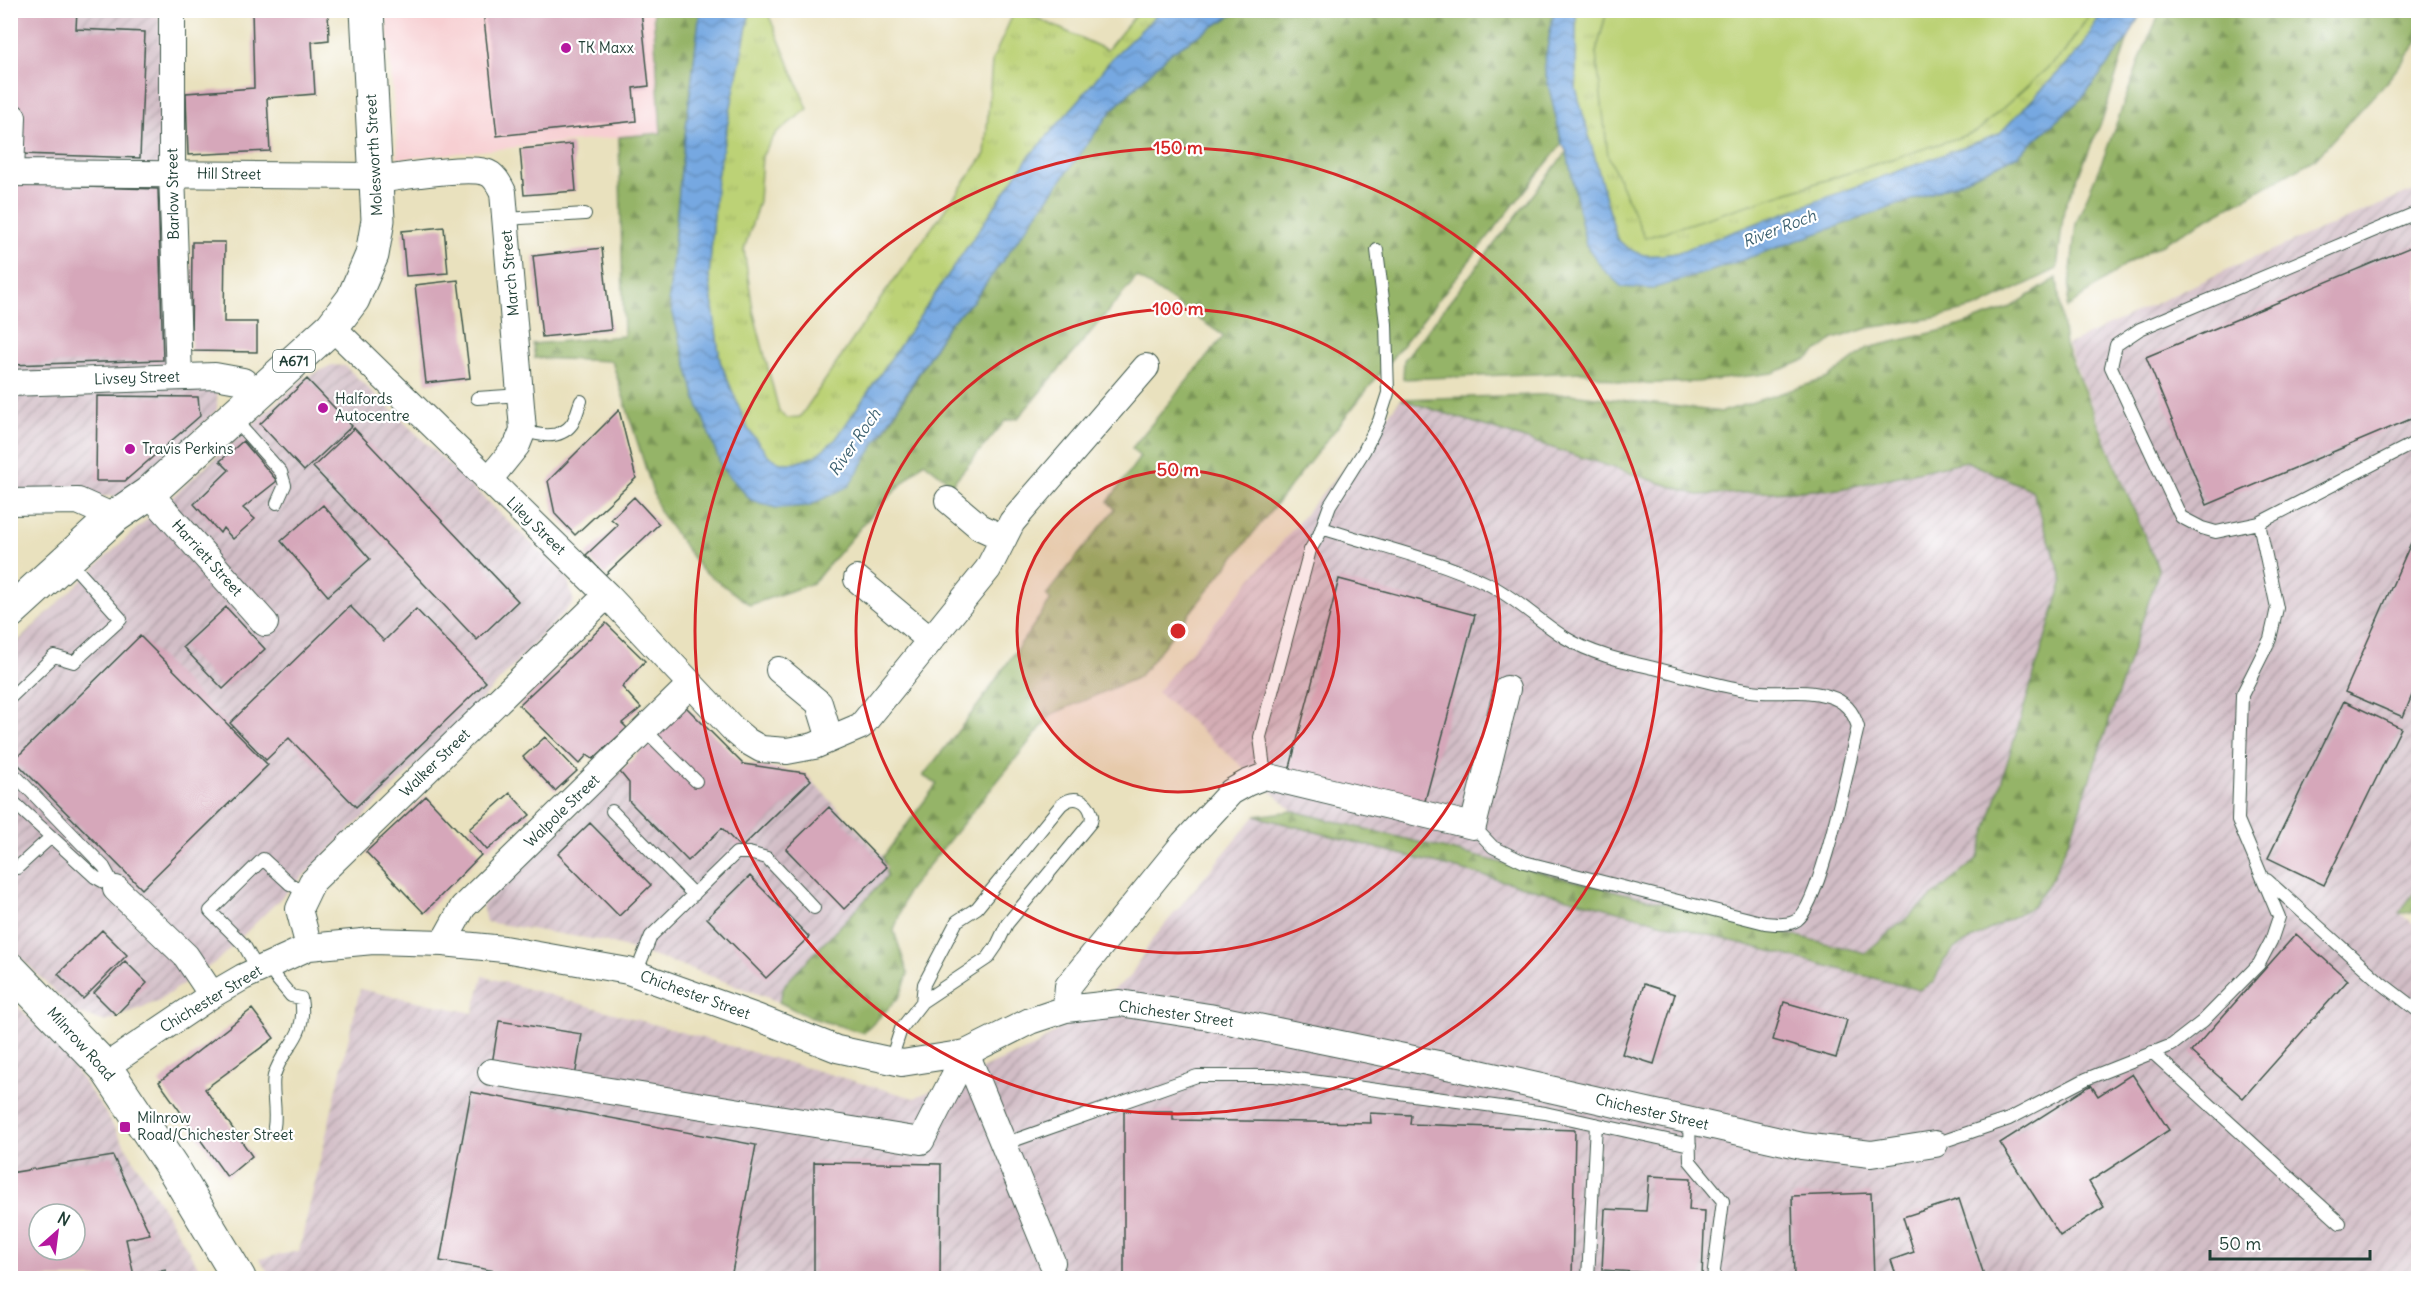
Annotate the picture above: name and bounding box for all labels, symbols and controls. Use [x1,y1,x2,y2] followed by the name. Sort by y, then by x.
[578,38,635,57] place label: TK Maxx
[559,41,573,55] marker: TK Maxx
[361,93,386,217] street label: Molesworth Street
[1153,136,1203,159] text: 150 m
[162,148,183,240] street label: Barlow Street
[197,163,261,184] street label: Hill Street
[1740,205,1819,251] water label: River Roch
[496,229,523,317] street label: March Street
[1153,297,1204,320] text: 100 m
[273,350,315,372] road number: A671
[94,367,180,388] street label: Livsey Street
[335,389,410,425] place label: Halfords Autocentre
[316,401,330,415] marker: Halfords Autocentre
[824,404,885,479] water label: River Roch
[142,439,234,458] place label: Travis Perkins
[123,442,137,456] marker: Travis Perkins
[1157,458,1199,481] text: 50 m
[503,493,570,559] street label: Liley Street
[168,515,247,600] street label: Harriett Street
[1168,621,1188,641] centre of rings
[396,724,474,801] street label: Walker Street
[520,770,603,851] street label: Walpole Street
[156,961,265,1037] street label: Chichester Street
[638,966,753,1023] street label: Chichester Street
[1117,996,1235,1031] street label: Chichester Street
[43,1003,119,1085] street label: Milnrow Road
[1594,1089,1711,1134] street label: Chichester Street
[137,1108,293,1144] place label: Milnrow Road/Chichester Street
[118,1120,132,1134] marker: Milnrow Road/Chichester Street
[27,1202,87,1262] north arrow
[54,1207,74,1230] text: N
[2210,1223,2370,1261] scale bar
[2219,1232,2261,1255] text: 50 m

